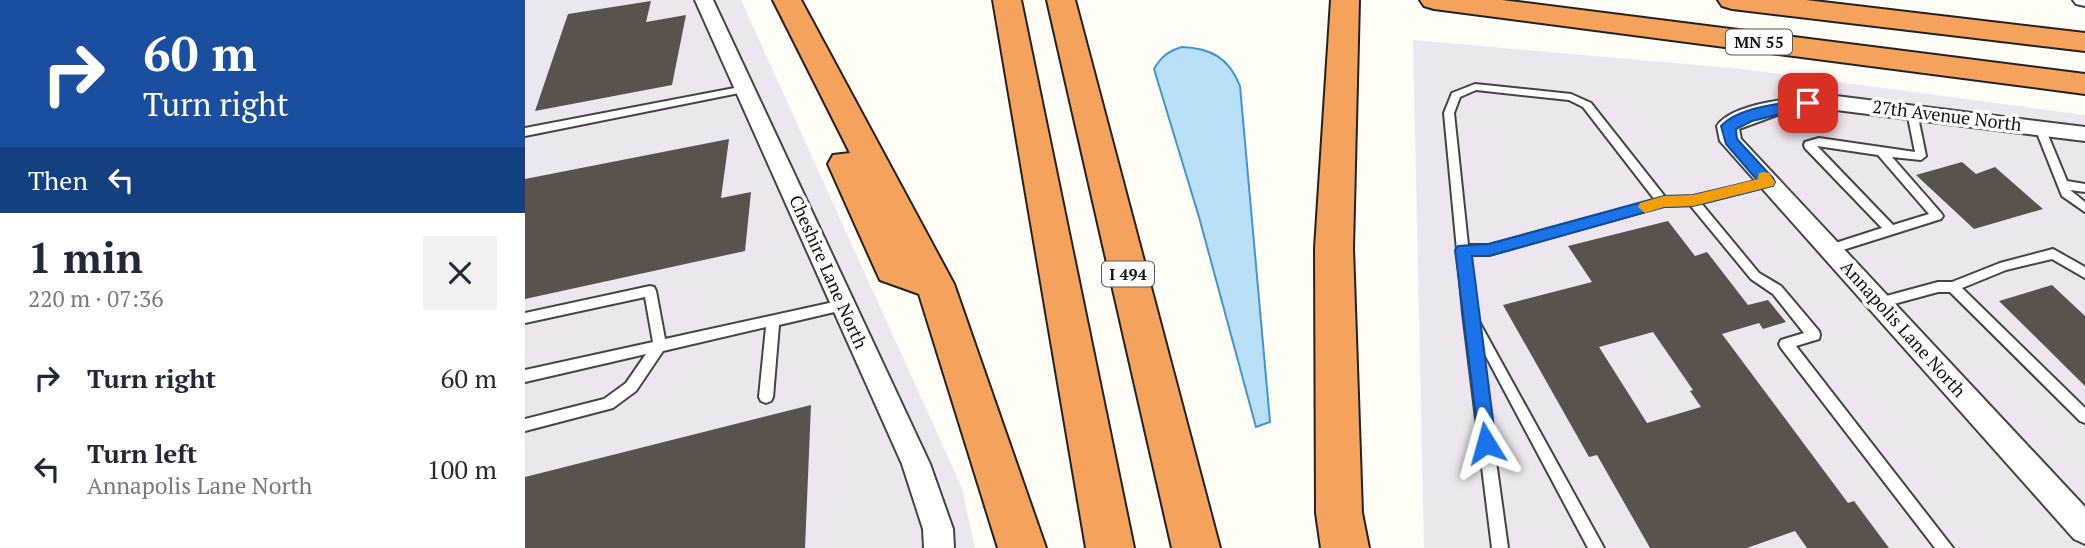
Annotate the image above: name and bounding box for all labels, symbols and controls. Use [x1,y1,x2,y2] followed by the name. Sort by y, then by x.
[143,20,257,85] text: 60 m
[28,28,119,119] icon: right
[1726,30,1792,54] road number: MN 55
[1778,73,1838,133] pin
[143,83,289,125] text: Turn right
[1789,84,1827,122] icon: arrive
[1871,94,2024,136] street label: 27th Avenue North
[102,161,140,199] icon: left
[28,163,88,197] text: Then
[784,191,874,353] street label: Cheshire Lane North
[28,229,143,285] text: 1 min
[423,236,497,310] button: close
[1836,255,1972,402] street label: Annapolis Lane North
[1102,262,1154,286] road number: I 494
[28,283,163,314] text: 220 m · 07:36
[28,359,66,397] icon: right
[87,361,216,395] text: Turn right
[441,361,497,395] text: 60 m
[1449,406,1523,480] position arrow
[87,436,197,470] text: Turn left
[28,450,66,488] icon: left
[427,452,497,486] text: 100 m
[87,470,312,501] text: Annapolis Lane North

